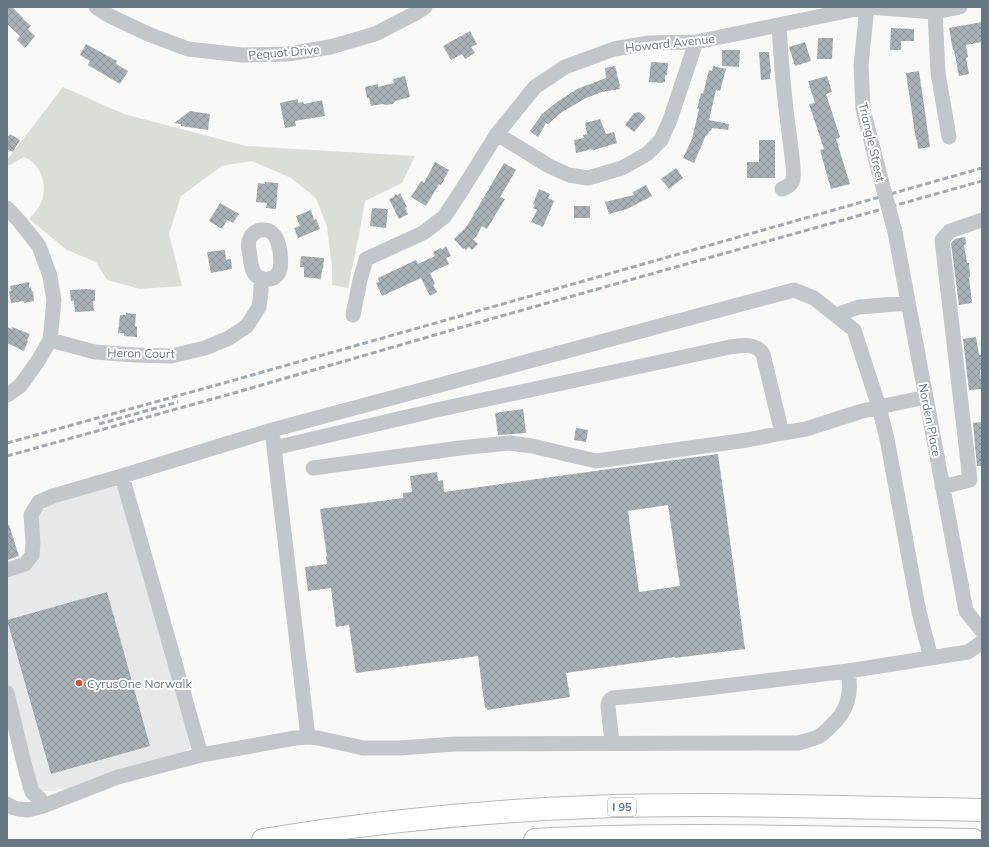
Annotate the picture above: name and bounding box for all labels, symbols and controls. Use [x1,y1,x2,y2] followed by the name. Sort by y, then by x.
[625,31,715,55] street label: Howard Avenue
[248,41,320,63] street label: Pequot Drive
[856,101,888,183] street label: Triangle Street
[107,345,175,361] street label: Heron Court
[916,382,944,458] street label: Norden Place
[87,676,192,691] place label: CyrusOne Norwalk
[74,678,84,688] marker: CyrusOne Norwalk
[608,798,636,816] road number: I 95

